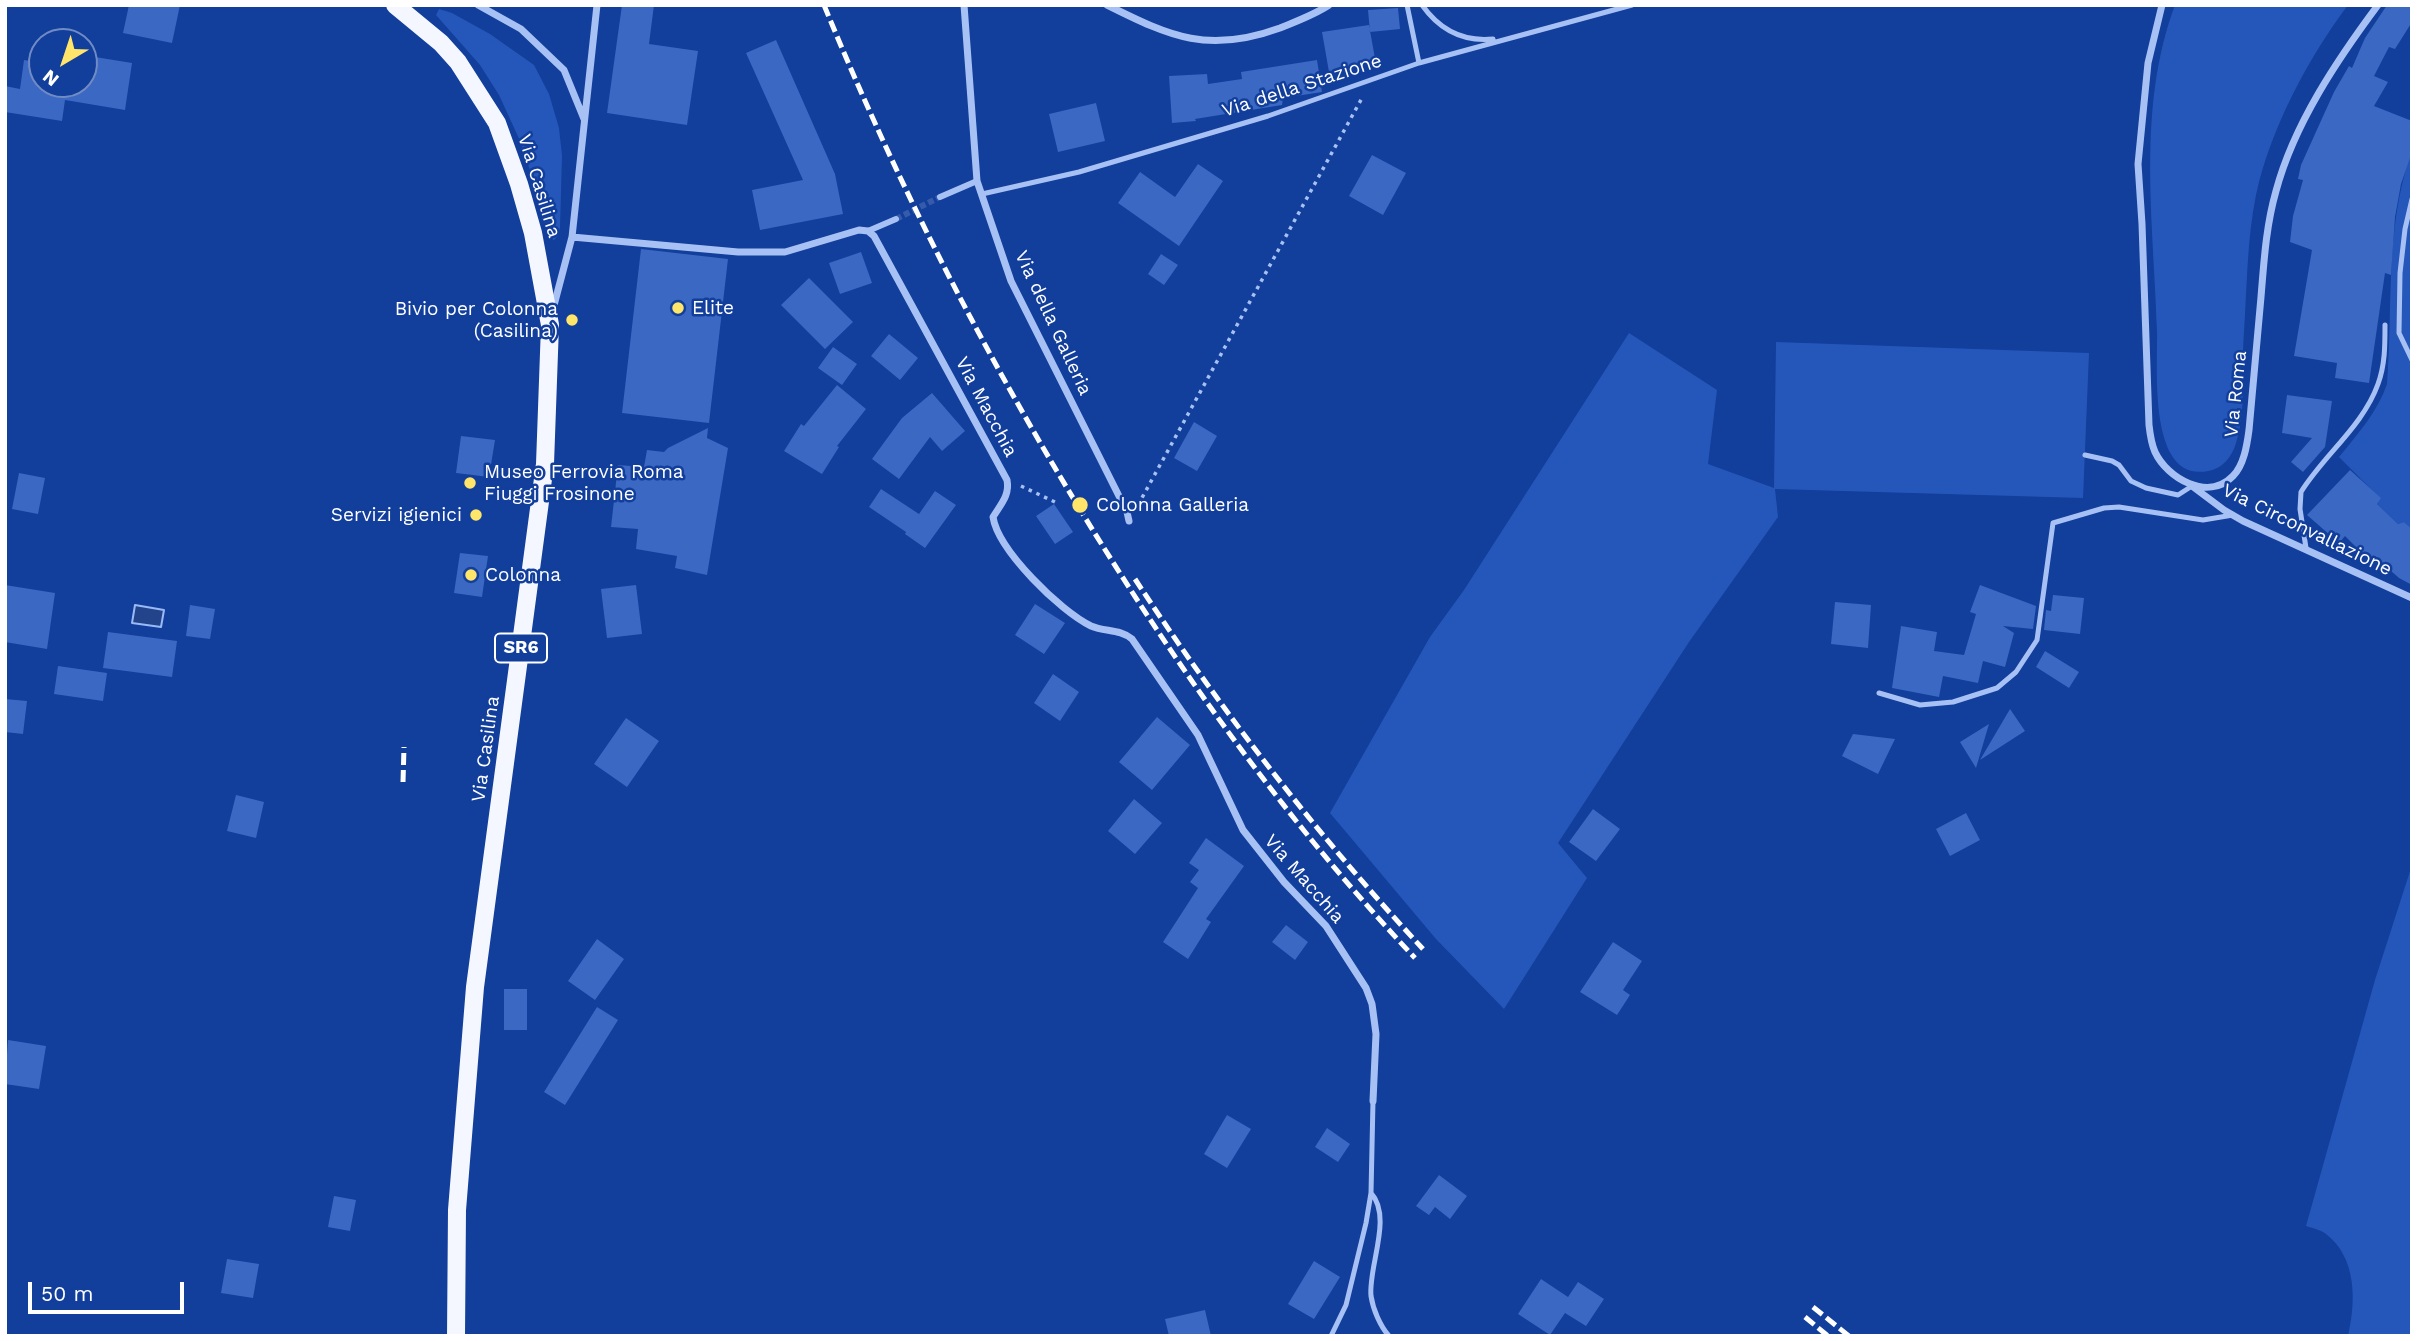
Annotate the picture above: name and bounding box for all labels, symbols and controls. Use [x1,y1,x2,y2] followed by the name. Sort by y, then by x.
[28,28,98,98] north arrow
[1219,49,1385,123] street label: Via della Stazione
[38,65,63,92] text: N
[512,132,566,240] street label: Via Casilina
[1009,247,1097,399] street label: Via della Galleria
[692,297,734,319] place label: Elite
[395,298,558,342] place label: Bivio per Colonna (Casilina)
[670,300,686,316] marker: Elite
[564,312,580,328] marker: Bivio per Colonna (Casilina)
[2220,349,2252,439] street label: Via Roma
[950,353,1022,461] street label: Via Macchia
[484,461,683,505] place label: Museo Ferrovia Roma Fiuggi Frosinone
[462,475,478,491] marker: Museo Ferrovia Roma Fiuggi Frosinone
[2219,479,2395,581] street label: Via Circonvallazione
[1096,494,1249,516] place label: Colonna Galleria
[1070,495,1090,515] marker: Colonna Galleria
[331,504,462,526] place label: Servizi igienici
[468,507,484,523] marker: Servizi igienici
[485,564,561,586] place label: Colonna
[463,567,479,583] marker: Colonna
[495,634,547,662] road number: SR6
[467,695,505,803] street label: Via Casilina
[1259,830,1349,928] street label: Via Macchia
[32,1268,187,1312] scale bar
[41,1281,93,1306] text: 50 m

